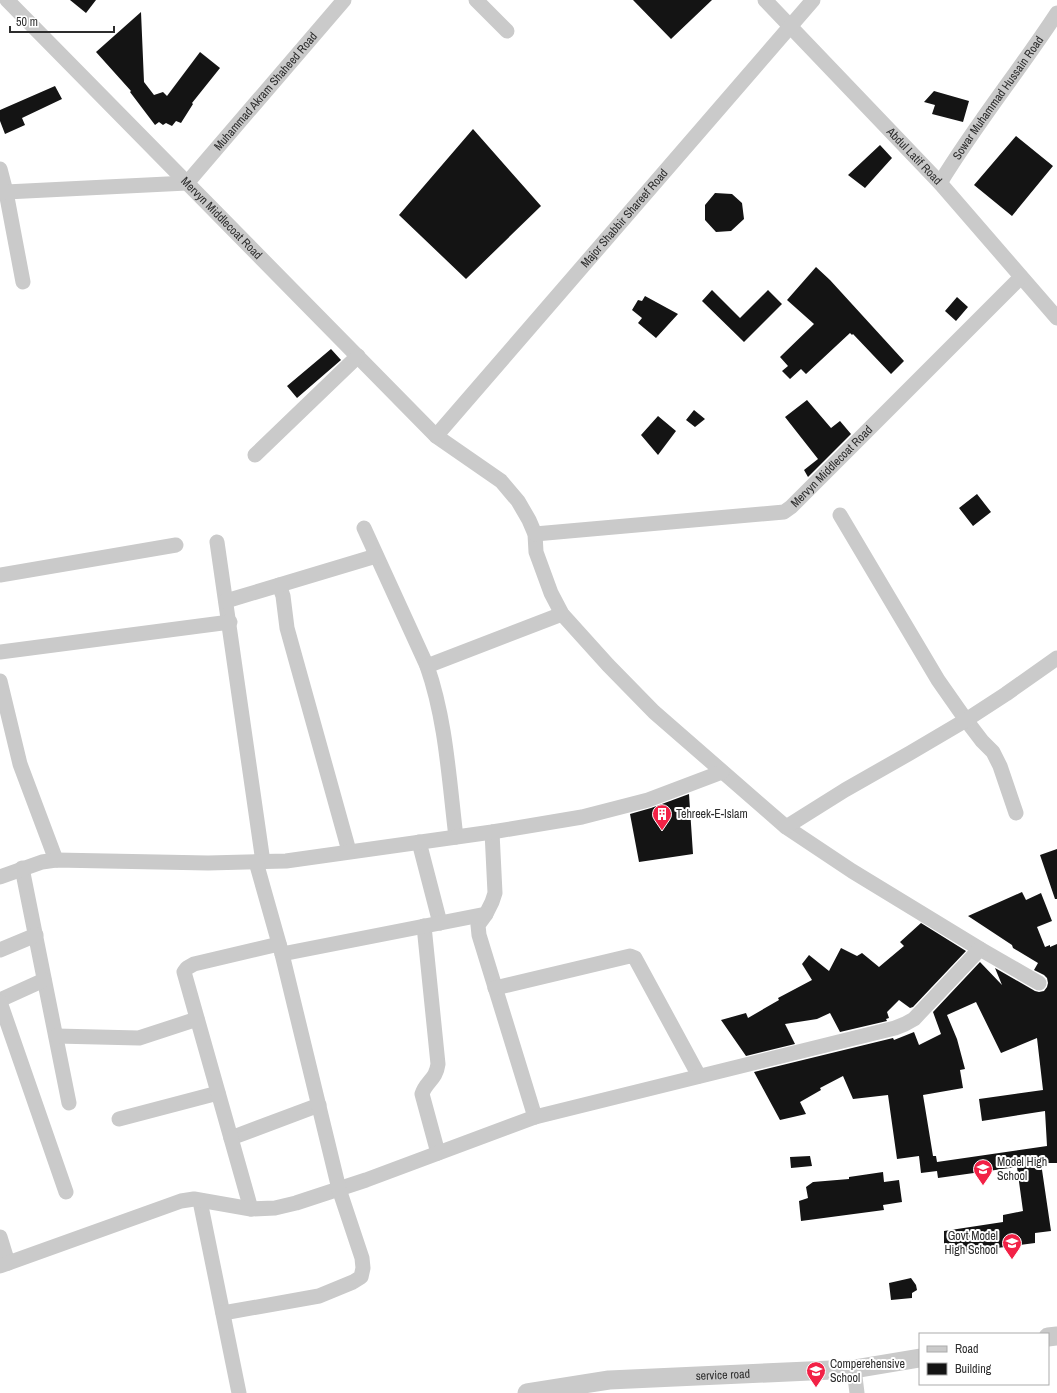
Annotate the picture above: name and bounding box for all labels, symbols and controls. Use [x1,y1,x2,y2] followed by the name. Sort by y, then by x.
[10,8,114,34] scale bar
[16,14,38,30] text: 50 m
[210,29,321,154] street label: Muhammad Akram Shaheed Road
[949,33,1047,163] street label: Sowar Muhammad Hussain Road
[882,123,945,188] street label: Abdul Latif Road
[577,165,671,271] street label: Major Shabbir Shareef Road
[177,173,266,263] street label: Mervyn Middlecoat Road
[787,422,876,511] street label: Mervyn Middlecoat Road
[651,803,673,831] building icon: Tehreek-E-Islam
[676,806,748,822] place label: Tehreek-E-Islam
[997,1154,1047,1184] place label: Model High School
[972,1158,994,1186] school or university icon: Model High School
[944,1228,998,1258] place label: Govt Model High School
[1001,1232,1023,1260] school or university icon: Govt Model High School
[919,1333,1049,1385] legend
[955,1341,979,1357] text: Road
[830,1356,905,1386] place label: Comperehensive School
[805,1360,827,1388] school or university icon: Comperehensive School
[955,1361,992,1377] text: Building
[695,1366,750,1384] street label: service road

